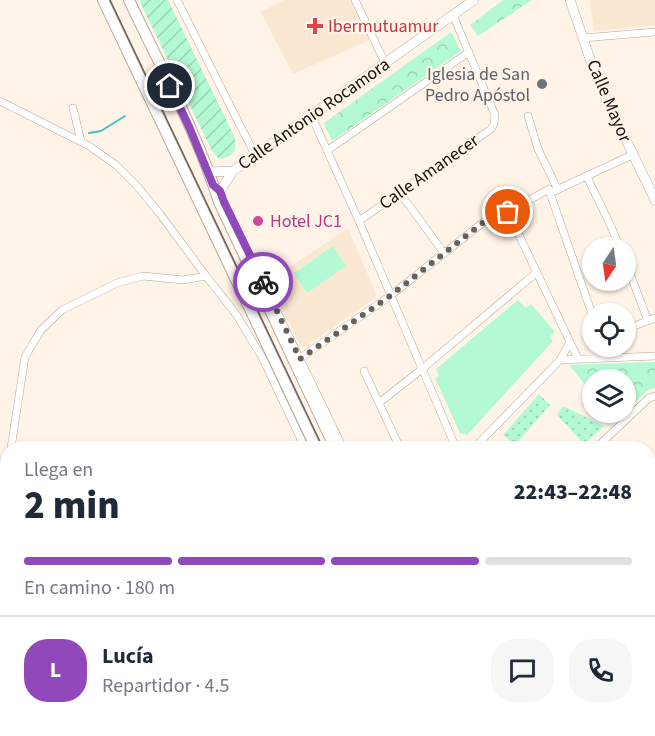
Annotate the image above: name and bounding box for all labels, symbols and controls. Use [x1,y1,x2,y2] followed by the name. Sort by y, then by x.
[328,14,439,39] place label: Ibermutuamur
[306,17,324,35] marker: Ibermutuamur
[233,52,395,176] street label: Calle Antonio Rocamora
[580,56,638,147] street label: Calle Mayor
[144,60,195,111] pin
[425,62,530,108] place label: Iglesia de San Pedro Apóstol
[153,69,186,102] icon: home
[535,77,549,91] marker: Iglesia de San Pedro Apóstol
[374,128,485,216] street label: Calle Amanecer
[482,186,533,237] pin
[491,195,524,228] icon: bag
[270,209,342,234] place label: Hotel JC1
[251,214,265,228] marker: Hotel JC1
[582,237,636,291] north arrow
[582,237,636,423] map controls
[233,252,293,312] courier
[247,266,280,299] icon: bike
[582,303,636,357] button: locate
[582,369,636,423] button: layers
[24,456,93,484] text: Llega en
[514,476,632,508] text: 22:43–22:48
[24,478,120,534] text: 2 min
[24,574,175,602] text: En camino · 180 m
[491,639,554,702] button: chat
[569,639,632,702] button: phone
[102,640,154,672] text: Lucía
[50,654,61,686] text: L
[102,672,229,700] text: Repartidor · 4.5

